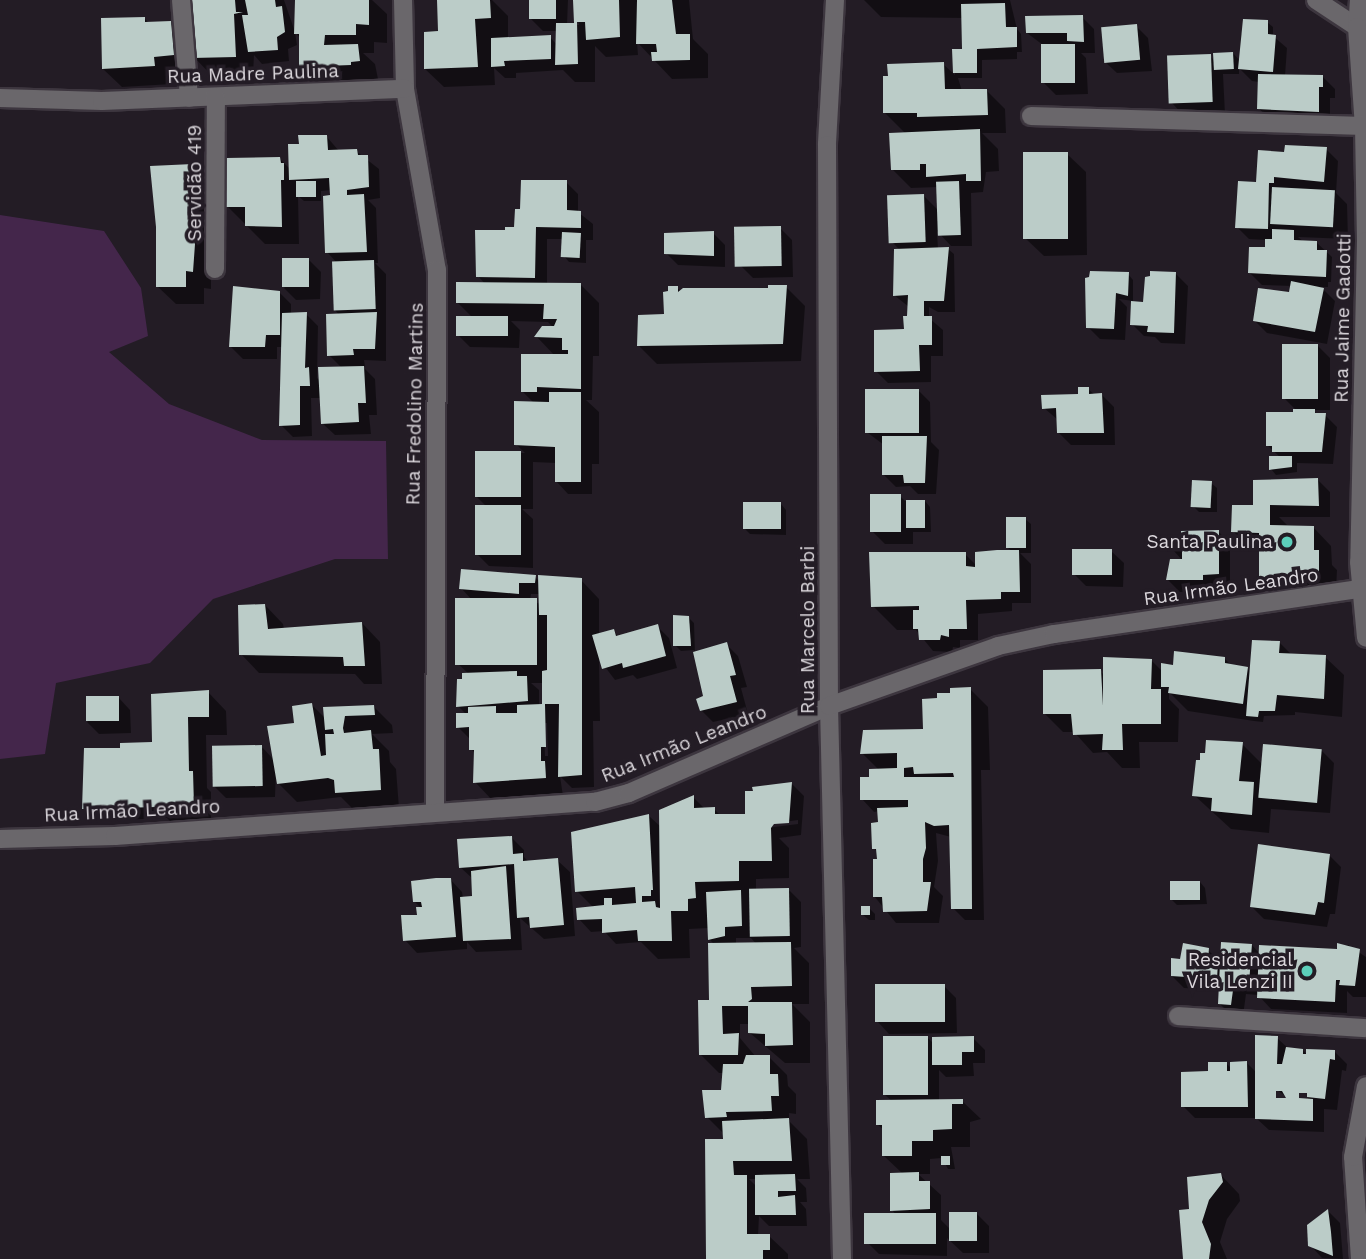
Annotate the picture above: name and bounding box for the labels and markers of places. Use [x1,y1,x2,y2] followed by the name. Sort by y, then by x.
[1146,531,1273,553] place label: Santa Paulina
[1279,534,1295,550] marker: Santa Paulina
[1186,949,1293,993] place label: Residencial Vila Lenzi II
[1299,963,1315,979] marker: Residencial Vila Lenzi II

